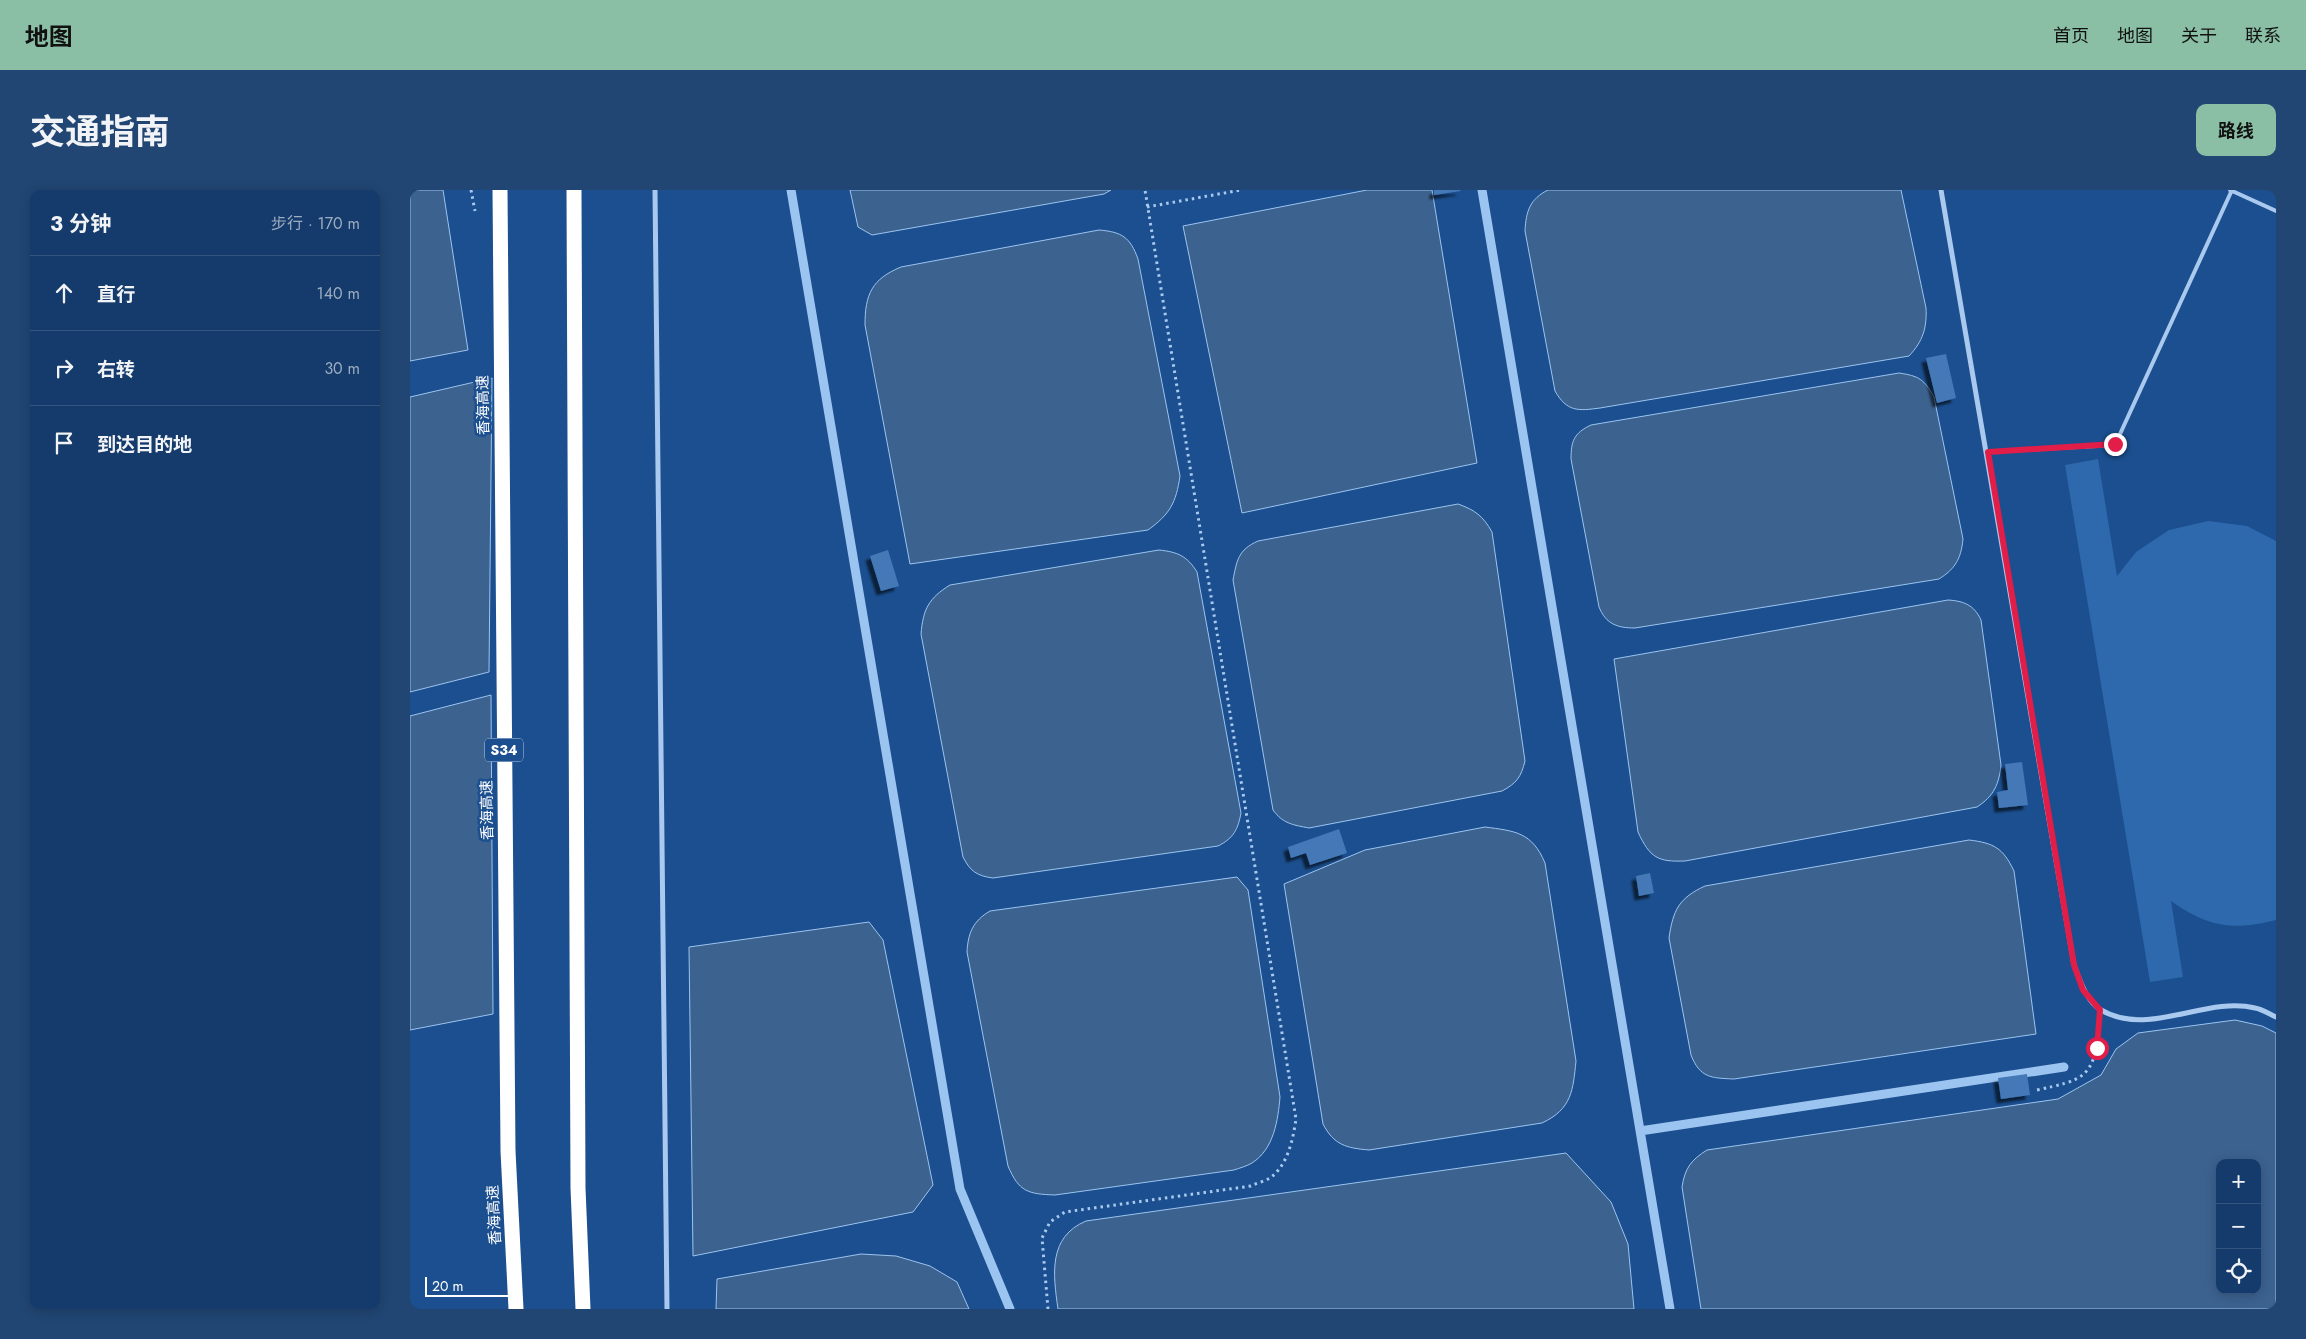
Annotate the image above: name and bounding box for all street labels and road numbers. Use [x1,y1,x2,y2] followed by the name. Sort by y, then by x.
[471,375,495,435] street label: 香海高速
[485,738,523,762] road number: S34
[475,780,499,840] street label: 香海高速
[481,1184,507,1246] street label: 香海高速

